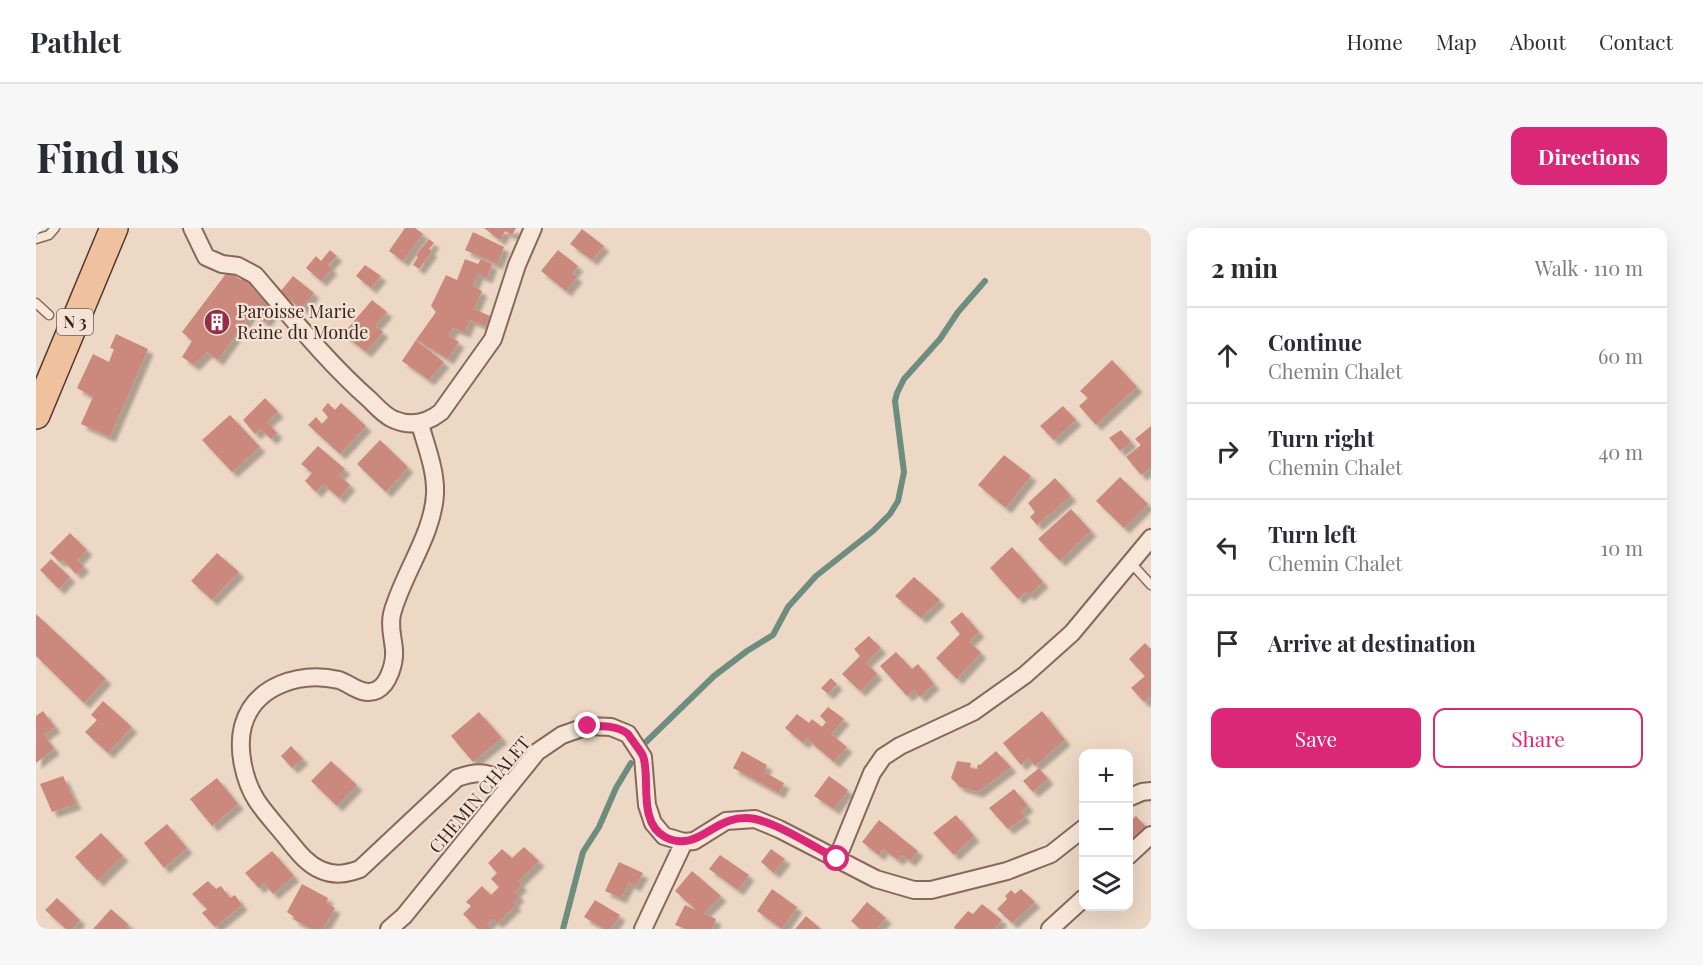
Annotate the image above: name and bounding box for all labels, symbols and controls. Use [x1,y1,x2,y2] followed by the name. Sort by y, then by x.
[30,23,121,60] text: Pathlet
[1347,27,1403,55] text: Home
[1436,27,1477,55] text: Map
[1510,27,1566,55] text: About
[1599,27,1673,55] text: Contact
[1511,127,1667,185] button: Directions
[36,128,180,184] text: Find us
[1211,250,1278,285] text: 2 min
[1535,254,1643,281] text: Walk · 110 m
[237,299,368,344] place label: Paroisse Marie Reine du Monde
[202,307,232,337] building icon: Paroisse Marie Reine du Monde
[57,309,93,335] road number: N 3
[1268,327,1362,357] text: Continue
[1211,339,1244,372] icon: ahead
[1598,342,1643,369] text: 60 m
[1268,357,1402,384] text: Chemin Chalet
[1268,423,1374,453] text: Turn right
[1211,435,1244,468] icon: right
[1598,438,1643,465] text: 40 m
[1268,453,1402,480] text: Chemin Chalet
[1268,519,1357,549] text: Turn left
[1211,531,1244,564] icon: left
[1601,534,1643,561] text: 10 m
[1268,549,1402,576] text: Chemin Chalet
[1211,627,1244,660] icon: arrive
[1268,628,1476,658] text: Arrive at destination
[1211,708,1421,768] button: Save
[1433,708,1643,768] button: Share
[574,712,600,738] route end
[423,731,535,858] street label: CHEMIN CHALET
[1079,749,1133,911] map controls
[1079,749,1133,803] button: +
[1079,803,1133,857] button: −
[823,845,849,871] route start
[1079,857,1133,911] button: layers

